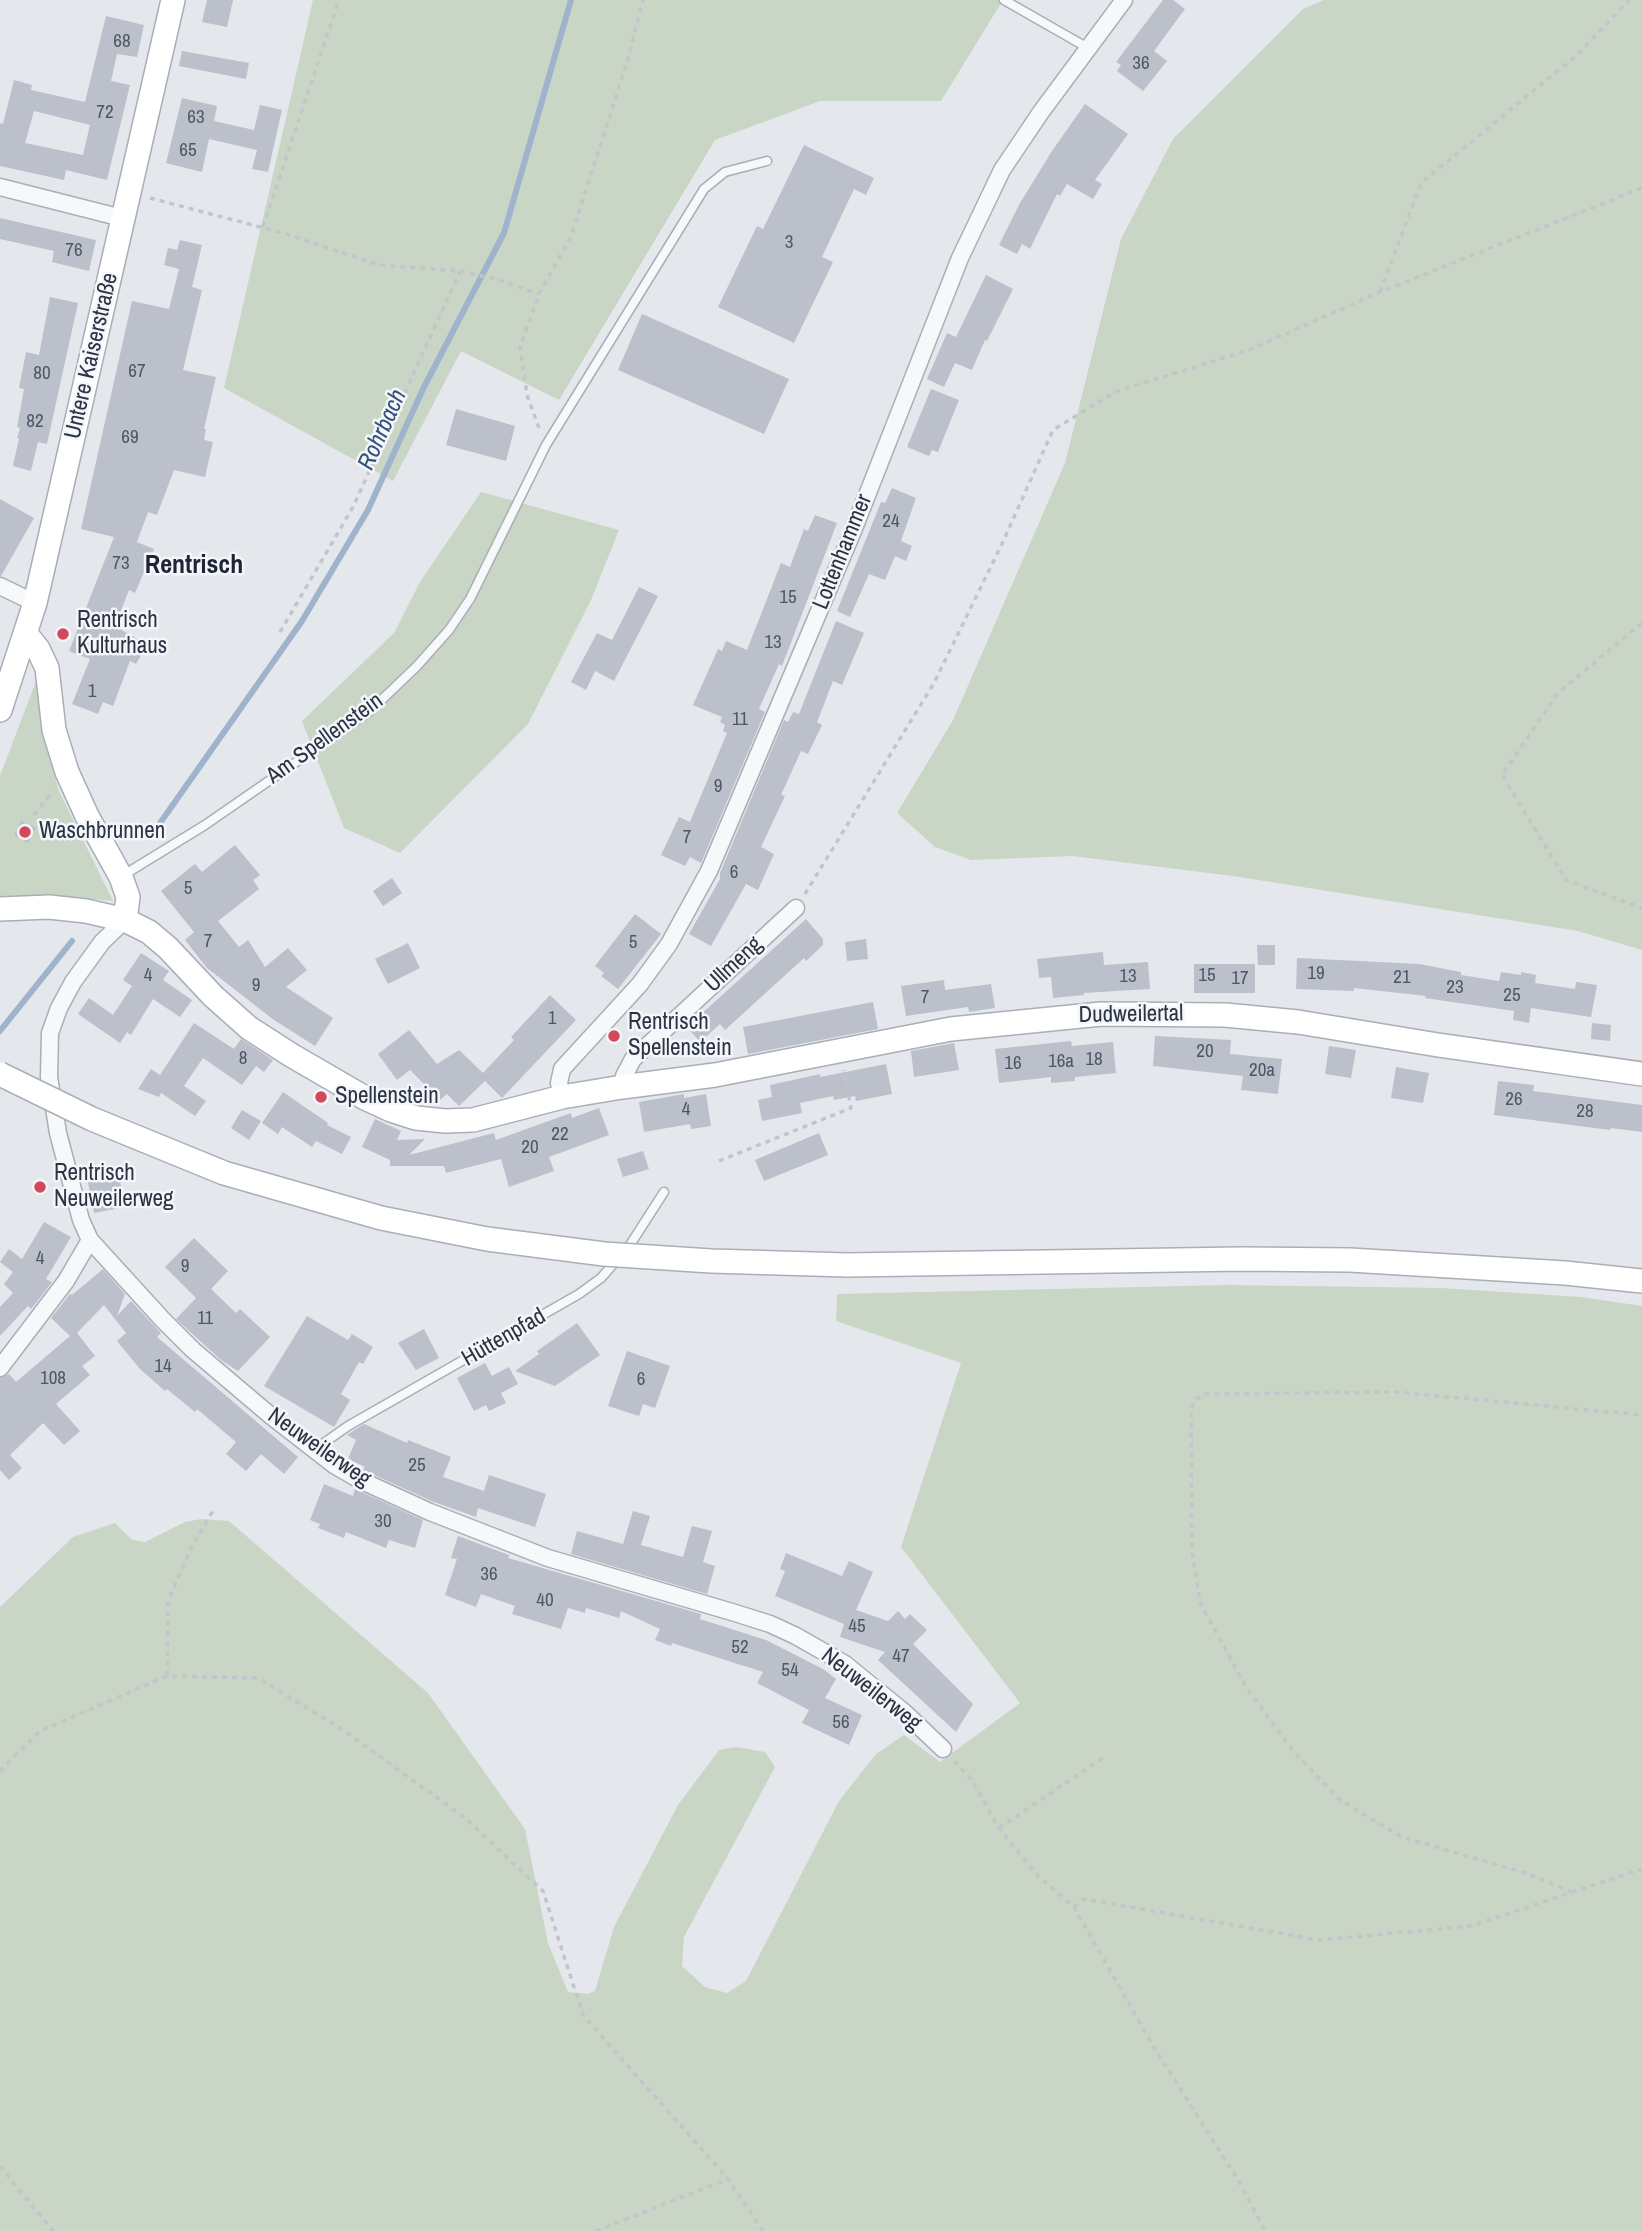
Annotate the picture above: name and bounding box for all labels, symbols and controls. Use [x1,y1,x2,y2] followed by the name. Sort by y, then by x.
[113,31,131,53] house number: 68
[1132,53,1150,75] house number: 36
[96,102,114,124] house number: 72
[187,107,205,129] house number: 63
[179,140,197,162] house number: 65
[785,232,793,254] house number: 3
[65,240,83,262] house number: 76
[59,270,125,442] street label: Untere Kaiserstraße
[128,361,146,383] house number: 67
[33,363,51,385] house number: 80
[352,385,414,475] water label: Rohrbach
[26,411,44,433] house number: 82
[121,427,139,449] house number: 69
[807,490,879,614] street label: Lottenhammer
[882,511,900,533] house number: 24
[145,550,243,582] district label: Rentrisch
[112,553,130,575] house number: 73
[779,587,797,609] house number: 15
[77,607,167,661] place label: Rentrisch Kulturhaus
[55,626,71,642] marker: Rentrisch Kulturhaus
[764,632,782,654] house number: 13
[88,681,96,703] house number: 1
[261,687,389,791] street label: Am Spellenstein
[732,709,748,731] house number: 11
[714,776,722,798] house number: 9
[39,818,165,846] place label: Waschbrunnen
[17,824,33,840] marker: Waschbrunnen
[683,827,691,849] house number: 7
[730,862,738,884] house number: 6
[184,878,192,900] house number: 5
[204,931,212,953] house number: 7
[699,931,769,999] street label: Ullmeng
[629,932,637,954] house number: 5
[1307,963,1325,985] house number: 19
[144,965,152,987] house number: 4
[1198,965,1216,987] house number: 15
[1119,966,1137,988] house number: 13
[1393,967,1411,989] house number: 21
[1231,968,1249,990] house number: 17
[252,975,260,997] house number: 9
[1446,977,1464,999] house number: 23
[1503,985,1521,1007] house number: 25
[921,987,929,1009] house number: 7
[1078,1000,1184,1030] street label: Dudweilertal
[548,1008,556,1030] house number: 1
[628,1009,732,1063] place label: Rentrisch Spellenstein
[606,1028,622,1044] marker: Rentrisch Spellenstein
[1196,1041,1214,1063] house number: 20
[239,1048,247,1070] house number: 8
[1085,1049,1103,1071] house number: 18
[1048,1051,1074,1073] house number: 16a
[1004,1053,1022,1075] house number: 16
[1249,1060,1275,1082] house number: 20a
[335,1083,439,1111] place label: Spellenstein
[313,1089,329,1105] marker: Spellenstein
[1505,1089,1523,1111] house number: 26
[682,1099,690,1121] house number: 4
[1576,1101,1594,1123] house number: 28
[551,1124,569,1146] house number: 22
[521,1137,539,1159] house number: 20
[54,1160,173,1214] place label: Rentrisch Neuweilerweg
[32,1179,48,1195] marker: Rentrisch Neuweilerweg
[36,1248,44,1270] house number: 4
[181,1256,189,1278] house number: 9
[457,1303,551,1373] street label: Hüttenpfad
[197,1308,213,1330] house number: 11
[154,1356,172,1378] house number: 14
[40,1368,66,1390] house number: 108
[637,1369,645,1391] house number: 6
[262,1402,376,1494] street label: Neuweilerweg
[408,1455,426,1477] house number: 25
[374,1511,392,1533] house number: 30
[480,1564,498,1586] house number: 36
[536,1590,554,1612] house number: 40
[848,1616,866,1638] house number: 45
[731,1637,749,1659] house number: 52
[815,1642,927,1738] street label: Neuweilerweg
[892,1646,910,1668] house number: 47
[781,1660,799,1682] house number: 54
[832,1712,850,1734] house number: 56

